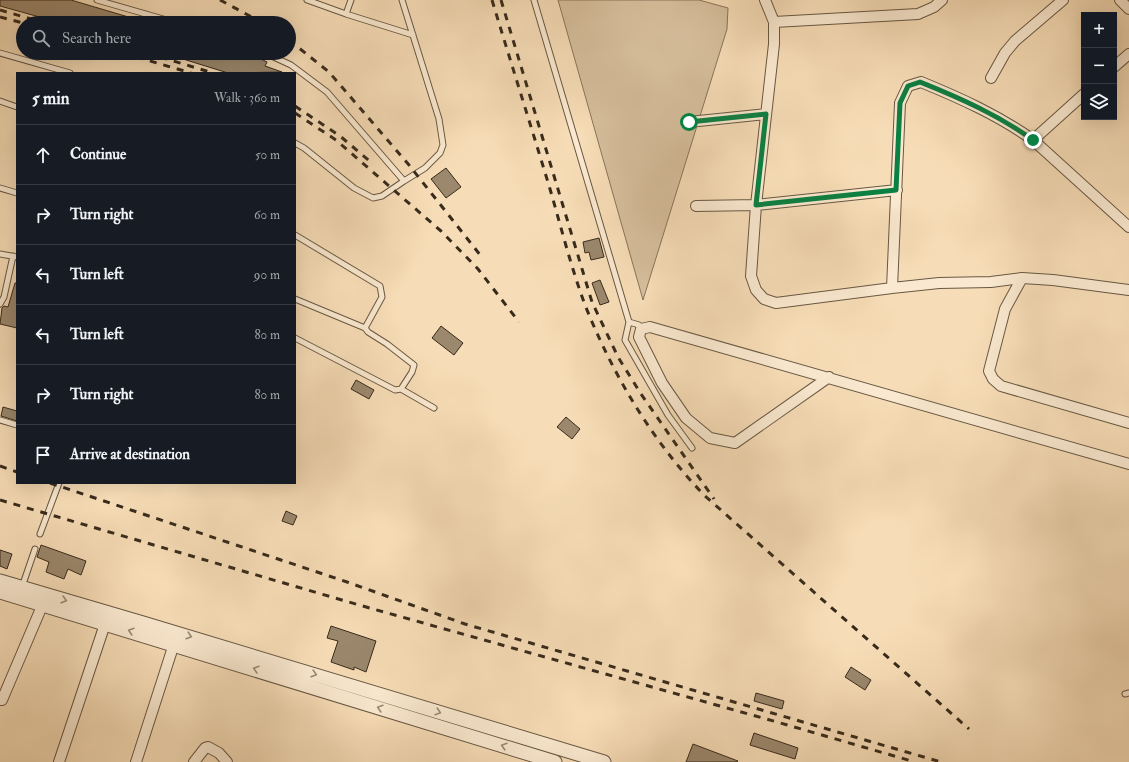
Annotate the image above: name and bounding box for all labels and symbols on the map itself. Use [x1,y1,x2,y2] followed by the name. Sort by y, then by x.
[680,113,698,131] route start
[1024,131,1042,149] route end
[61,595,68,604] one-way arrow
[128,627,135,636] one-way arrow
[185,631,192,640] one-way arrow
[252,666,259,674] one-way arrow
[310,669,317,678] one-way arrow
[376,704,383,713] one-way arrow
[434,707,441,716] one-way arrow
[501,742,508,751] one-way arrow

